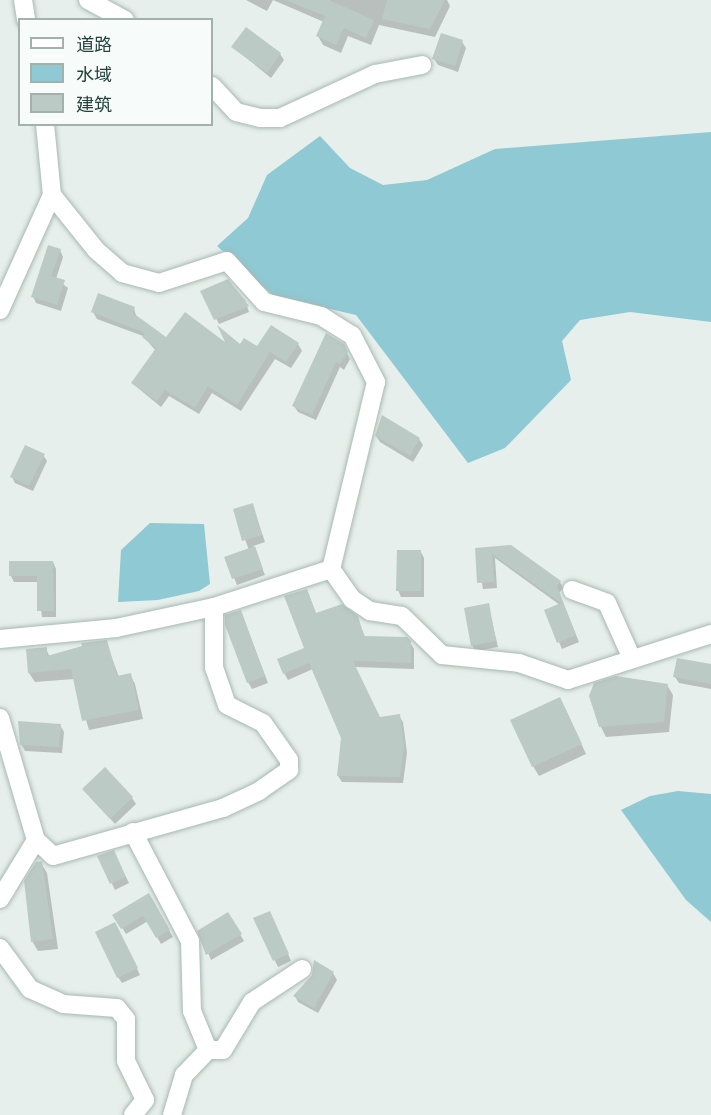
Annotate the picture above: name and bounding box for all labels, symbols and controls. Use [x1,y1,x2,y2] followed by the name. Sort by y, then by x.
[18,18,213,126] legend
[76,32,112,56] text: 道路
[76,62,112,86] text: 水域
[76,92,112,116] text: 建筑

